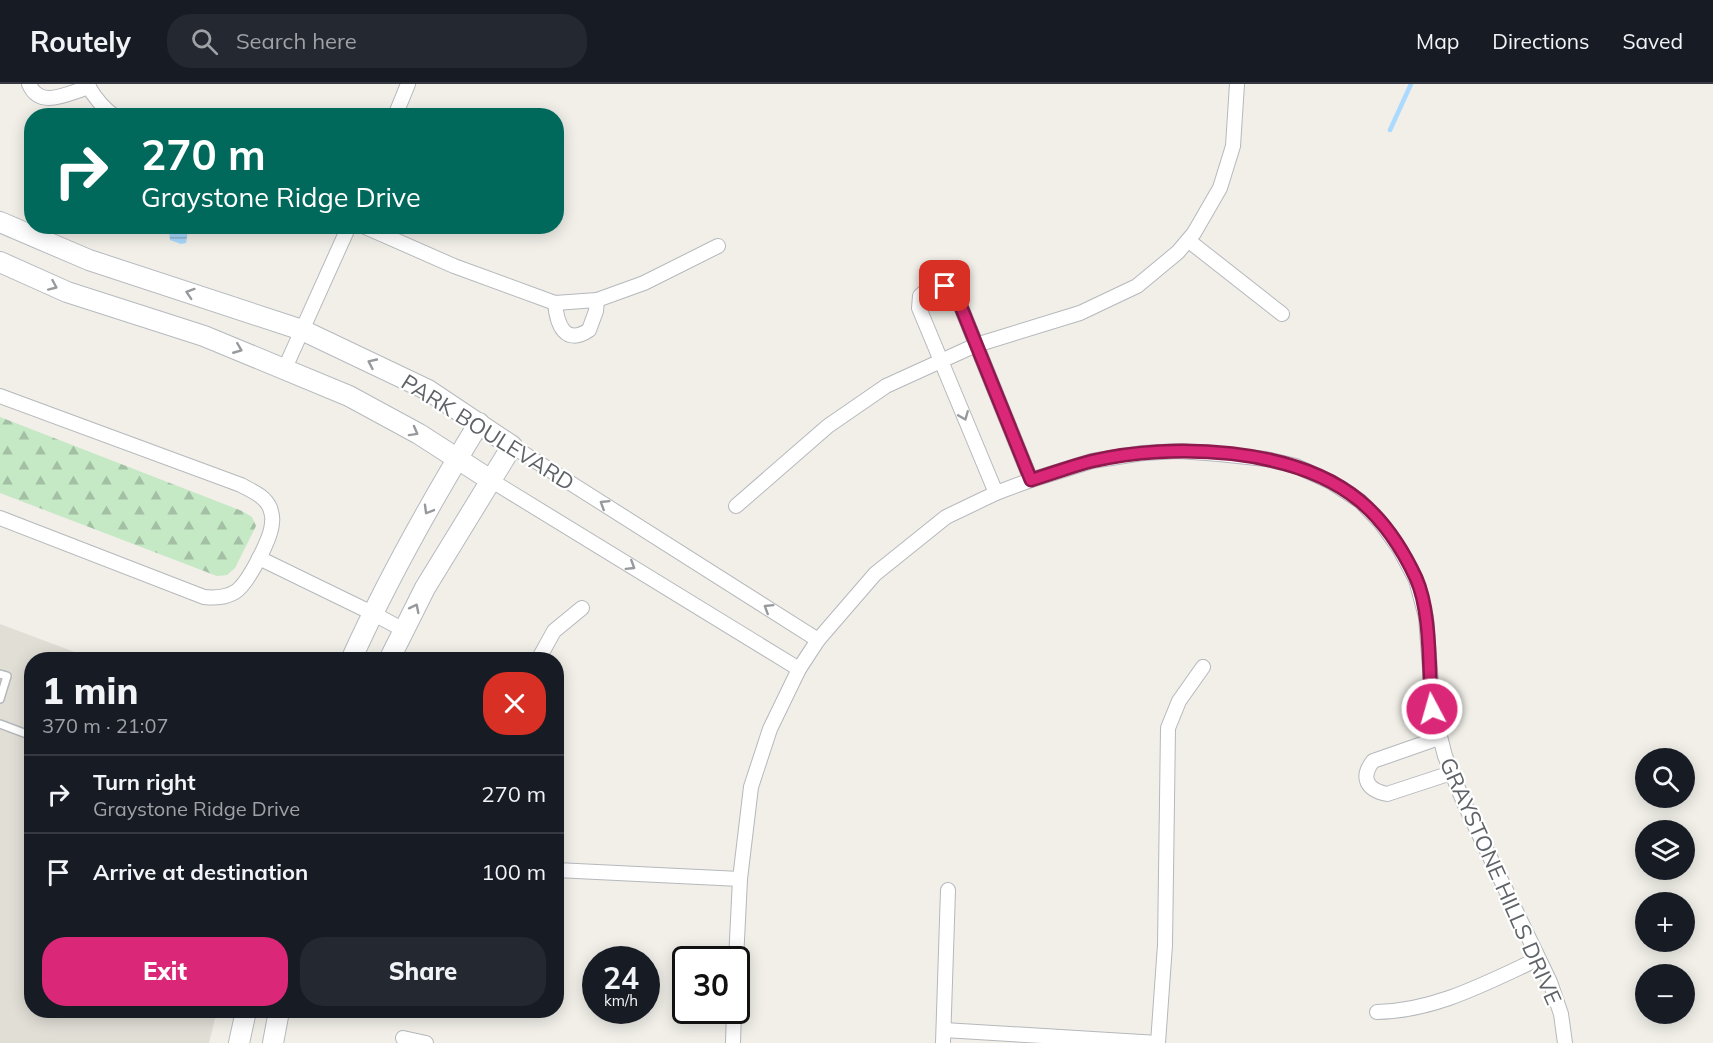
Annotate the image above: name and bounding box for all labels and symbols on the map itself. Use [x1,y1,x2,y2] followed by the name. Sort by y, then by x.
[919,260,970,311] pin
[47,279,58,291] one-way arrow
[185,288,196,301] one-way arrow
[231,342,242,354] one-way arrow
[367,359,378,371] one-way arrow
[396,368,580,496] street label: PARK BOULEVARD
[957,410,969,421] one-way arrow
[408,424,418,436] one-way arrow
[599,500,610,511] one-way arrow
[424,504,435,514] one-way arrow
[625,559,635,571] one-way arrow
[408,603,420,614] one-way arrow
[764,604,774,616] one-way arrow
[1400,677,1464,741] position arrow
[1434,753,1568,1009] street label: GRAYSTONE HILLS DRIVE
[672,946,750,1024] speed limit sign: 30

